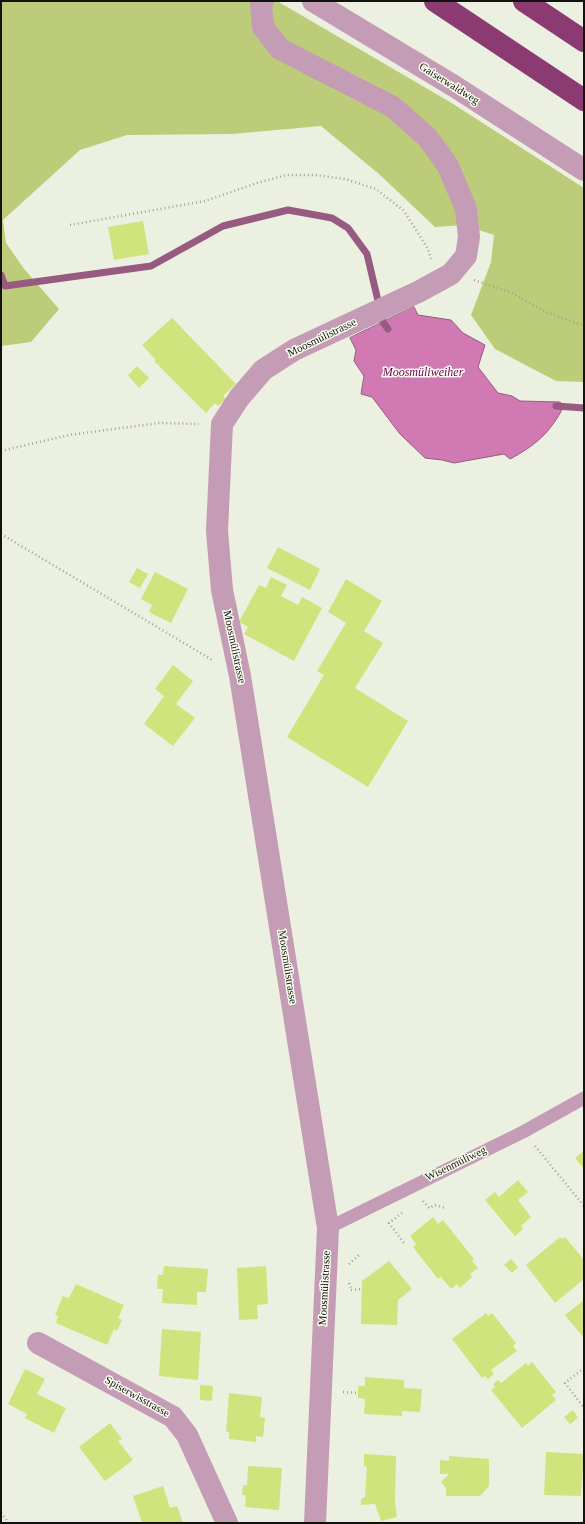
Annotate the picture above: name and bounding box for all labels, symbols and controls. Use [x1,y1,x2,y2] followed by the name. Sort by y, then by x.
[416,60,482,108] street label: Gaiserwaldweg
[286,316,358,360] street label: Moosmülistrasse
[383,366,463,380] water label: Moosmüliweiher
[220,609,248,685] street label: Moosmülistrasse
[275,929,299,1005] street label: Moosmülistrasse
[423,1144,489,1184] street label: Wisenmüliweg
[316,1250,334,1326] street label: Moosmülistrasse
[102,1374,172,1420] street label: Spiserwisstrasse

